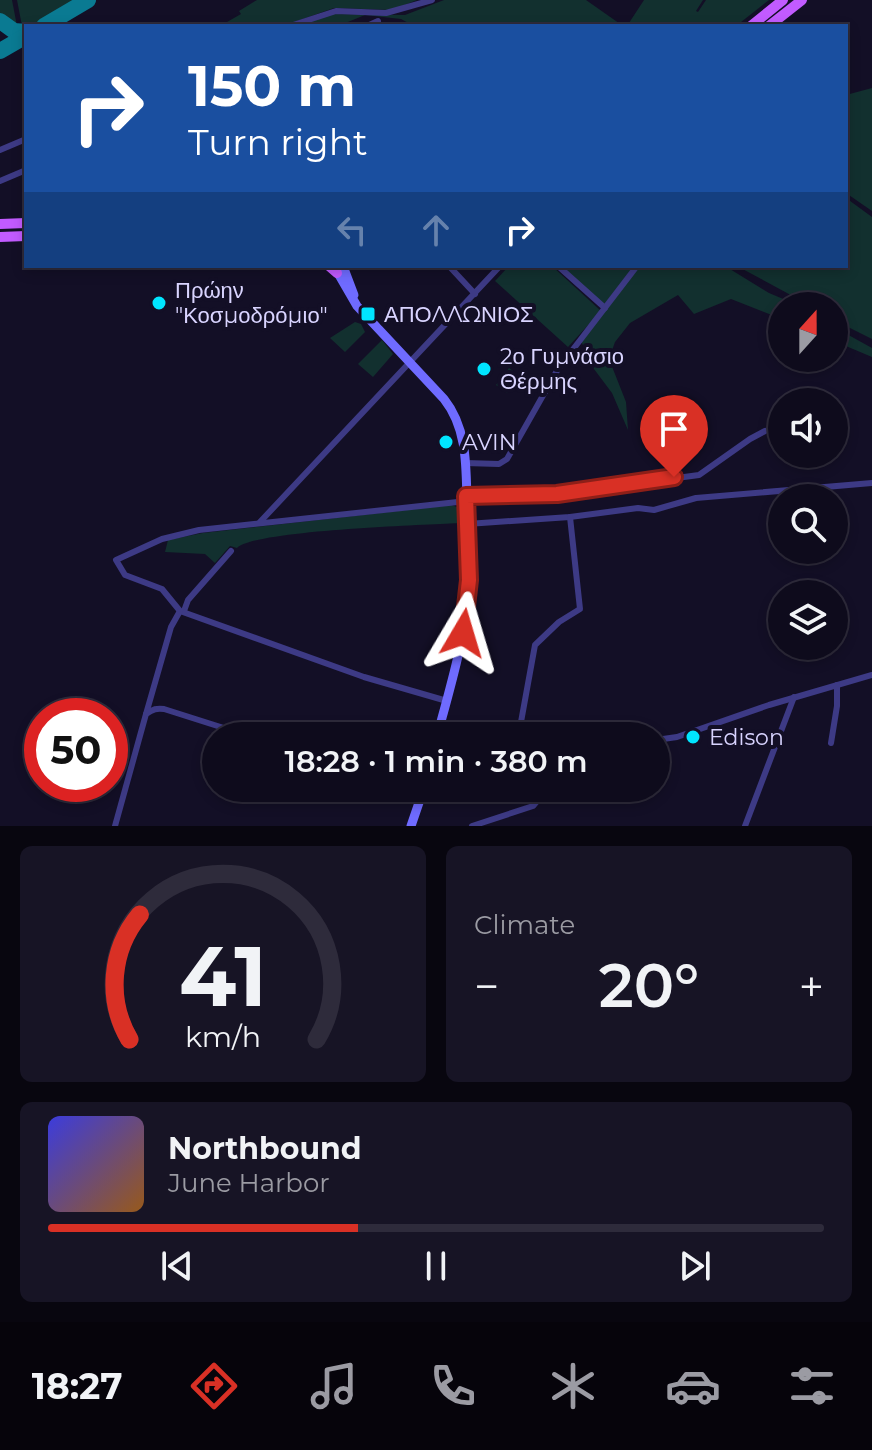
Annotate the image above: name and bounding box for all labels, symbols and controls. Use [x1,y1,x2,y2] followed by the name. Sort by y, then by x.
[188,52,356,120] text: 150 m
[56,56,160,160] icon: right
[188,120,368,164] text: Turn right
[330,208,374,252] icon: left
[414,208,458,252] icon: ahead
[498,208,542,252] icon: right
[175,277,328,329] place label: Πρώην "Κοσμοδρόμιο"
[768,292,848,372] north arrow
[768,292,848,660] map controls
[150,294,168,312] marker: Πρώην "Κοσμοδρόμιο"
[384,301,534,328] place label: ΑΠΟΛΛΩΝΙΟΣ
[359,305,377,323] marker: ΑΠΟΛΛΩΝΙΟΣ
[500,343,624,395] place label: 2ο Γυμνάσιο Θέρμης
[475,360,493,378] marker: 2ο Γυμνάσιο Θέρμης
[768,388,848,468] button: sound
[640,395,708,477] pin
[652,407,696,451] icon: arrive
[462,429,517,456] place label: AVIN
[437,433,455,451] marker: AVIN
[768,484,848,564] button: search
[768,580,848,660] button: layers
[421,591,505,675] position arrow
[24,698,128,802] speed limit sign: 50
[709,724,784,751] place label: Edison
[684,728,702,746] marker: Edison
[284,743,588,780] text: 18:28 · 1 min · 380 m
[474,909,575,941] text: Climate
[179,925,267,1027] text: 41
[599,949,699,1022] text: 20°
[474,959,499,1013] text: −
[799,959,824,1013] text: +
[185,1019,261,1054] text: km/h
[168,1130,362,1167] text: Northbound
[168,1167,330,1199] text: June Harbor
[155,1244,199,1288] icon: previous
[414,1244,458,1288] icon: pause
[673,1244,717,1288] icon: next
[186,1358,242,1414] icon: directions
[306,1358,362,1414] icon: music
[425,1358,481,1414] icon: phone
[545,1358,601,1414] icon: climate
[665,1358,721,1414] icon: car
[784,1358,840,1414] icon: filters
[32,1364,123,1408] text: 18:27

